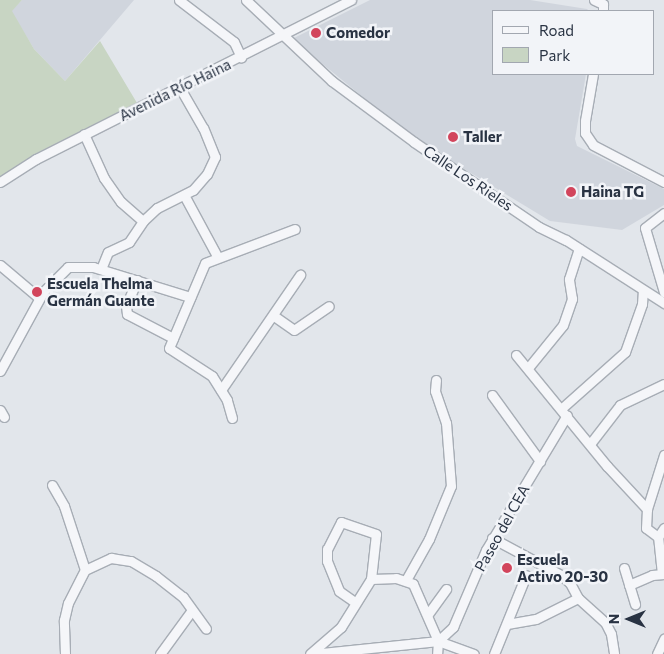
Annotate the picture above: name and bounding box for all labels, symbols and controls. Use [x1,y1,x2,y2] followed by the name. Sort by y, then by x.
[492,10,654,75] legend
[539,21,574,39] text: Road
[326,24,390,42] place label: Comedor
[310,27,322,39] marker: Comedor
[539,46,570,64] text: Park
[116,55,234,125] street label: Avenida Río Haina
[463,128,502,146] place label: Taller
[447,131,459,143] marker: Taller
[420,141,516,215] street label: Calle Los Rieles
[581,183,644,201] place label: Haina TG
[565,186,577,198] marker: Haina TG
[47,274,155,309] place label: Escuela Thelma Germán Guante
[31,286,43,298] marker: Escuela Thelma Germán Guante
[471,481,533,575] street label: Paseo del CEA
[517,550,608,585] place label: Escuela Activo 20-30
[501,562,513,574] marker: Escuela Activo 20-30
[604,594,654,644] north arrow
[605,614,622,624] text: N

